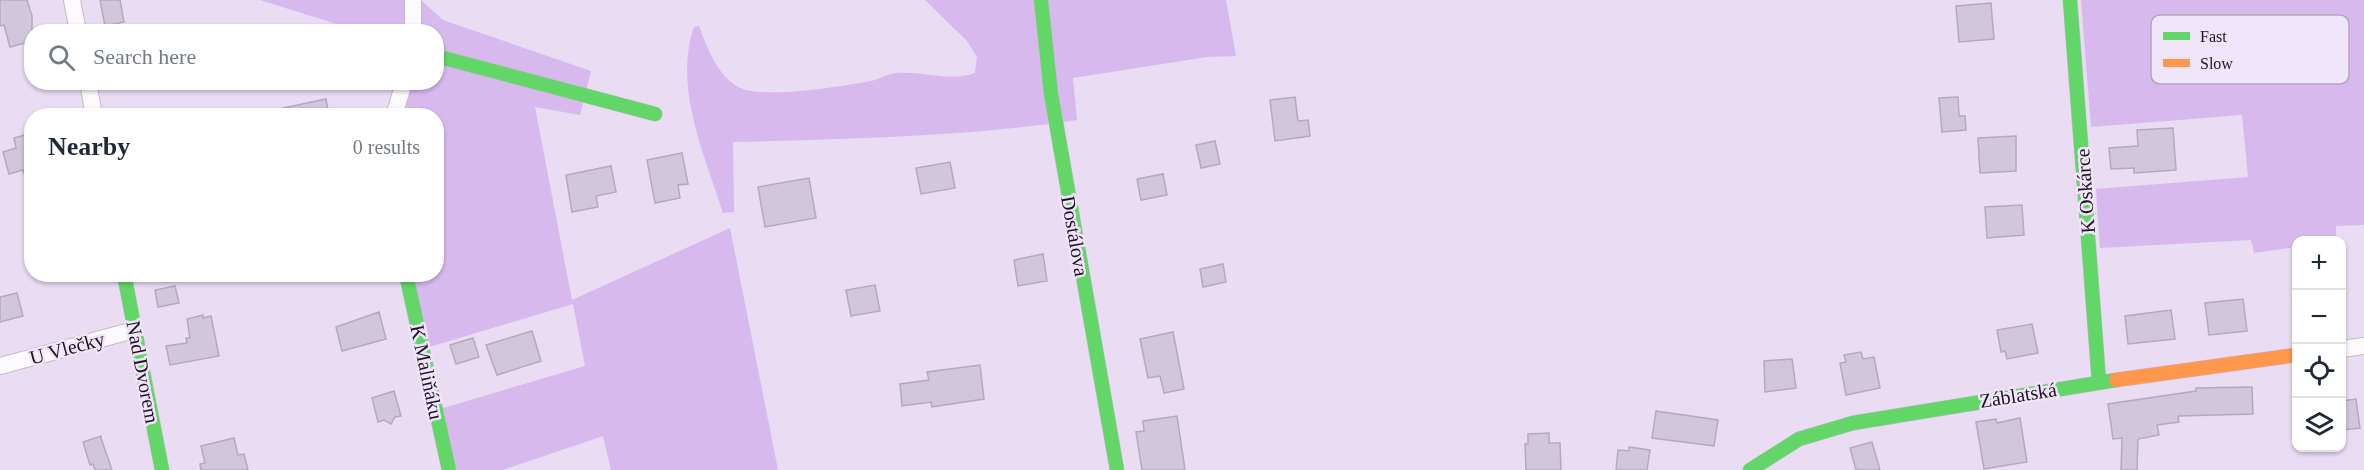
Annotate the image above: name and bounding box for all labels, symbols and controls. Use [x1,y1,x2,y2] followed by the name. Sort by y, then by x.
[2151,15,2349,84] legend
[24,24,444,90] search box
[2200,28,2227,45] text: Fast
[45,41,78,74] icon: search
[93,44,196,69] text: Search here
[2200,55,2233,72] text: Slow
[48,132,130,161] text: Nearby
[353,136,420,158] text: 0 results
[2071,148,2099,234] street label: K Oskárce
[1057,194,1093,278] street label: Dostálova
[2292,236,2346,452] map controls
[2292,236,2346,290] button: +
[2292,290,2346,344] button: −
[122,319,164,426] street label: Nad Dvorem
[406,323,448,421] street label: K Maliňáku
[27,327,107,370] street label: U Vlečky
[2292,344,2346,398] button: locate
[1978,378,2058,412] street label: Záblatská
[2292,398,2346,452] button: layers

